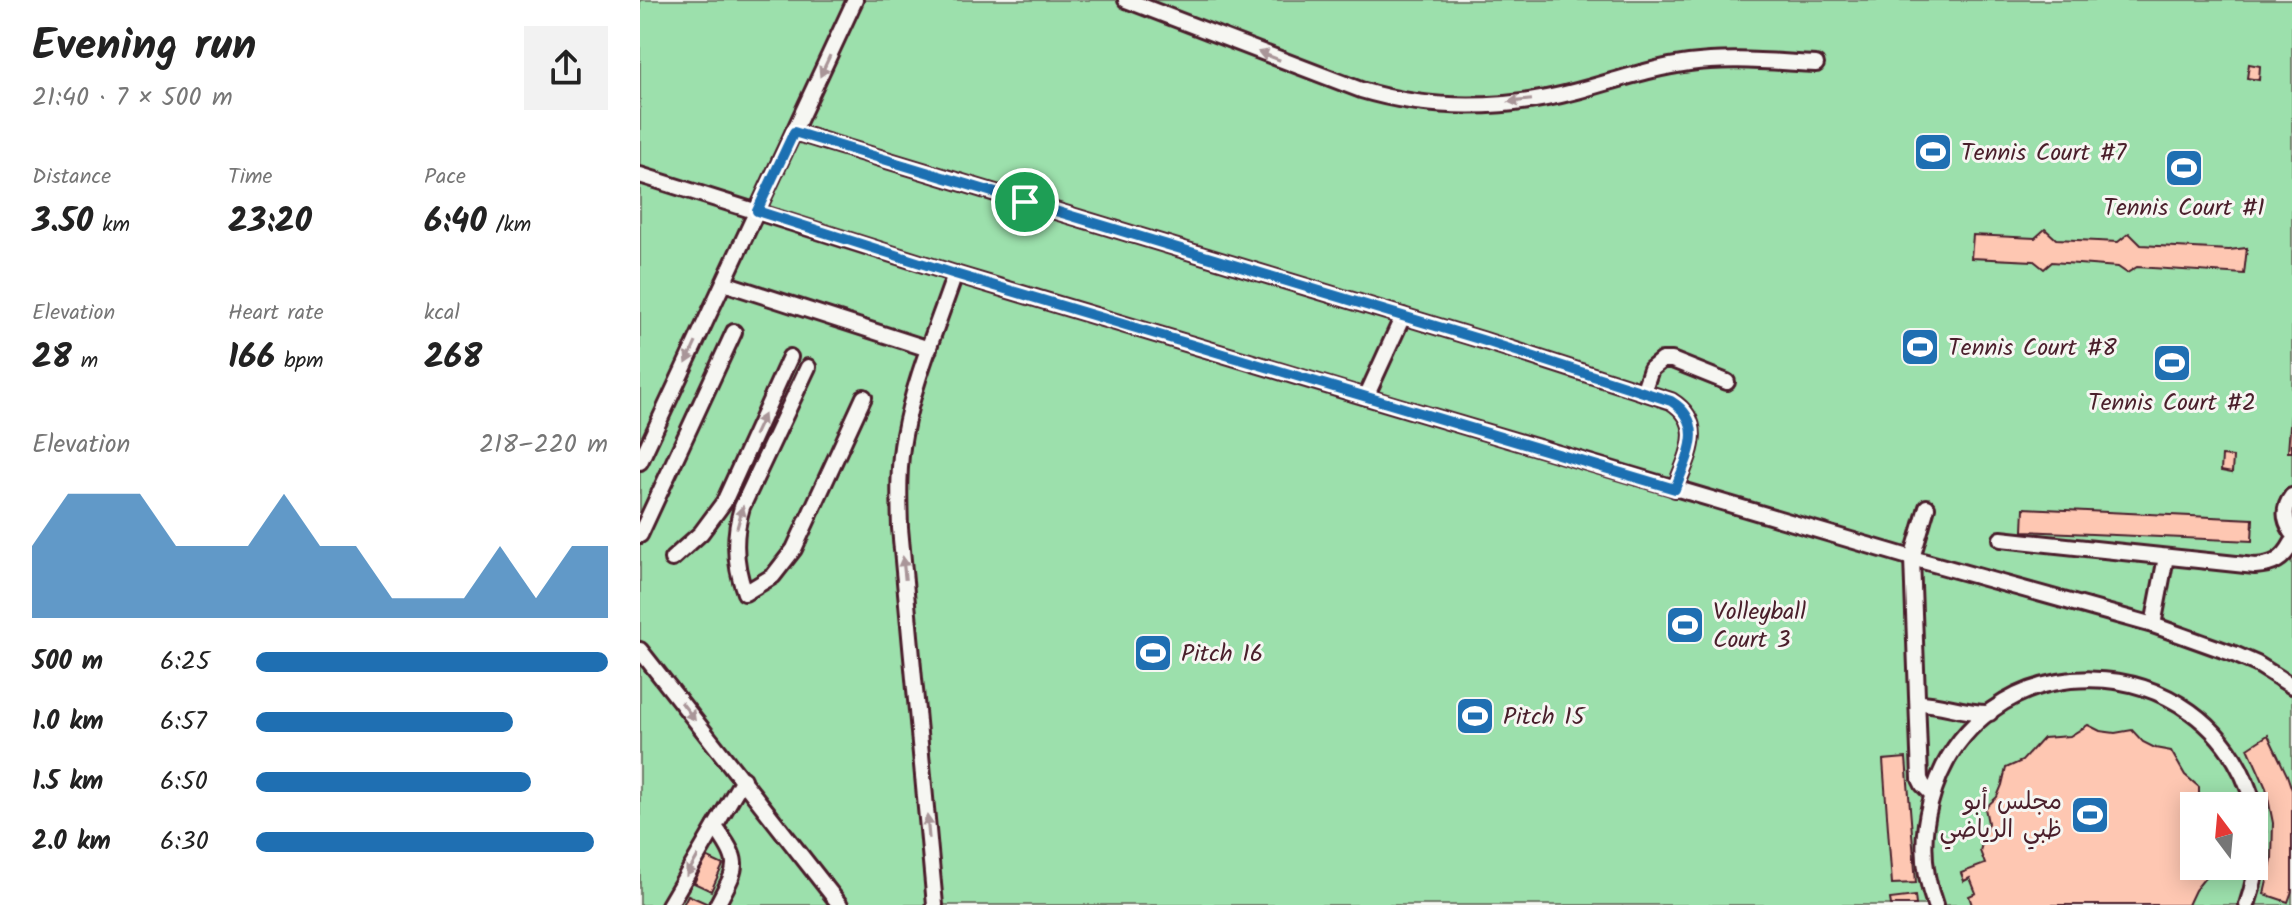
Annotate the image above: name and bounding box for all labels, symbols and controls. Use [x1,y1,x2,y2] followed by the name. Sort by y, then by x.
[32,12,256,82] text: Evening run
[524,26,608,110] button: share
[1256,49,1280,62] one-way arrow
[818,54,832,78] one-way arrow
[32,77,233,119] text: 21:40 · 7 × 500 m
[1507,94,1532,107] one-way arrow
[1912,131,1954,173] sports icon: Tennis Court #7
[1961,134,2127,173] place label: Tennis Court #7
[2163,147,2205,189] sports icon: Tennis Court #1
[32,160,111,195] text: Distance
[228,160,272,195] text: Time
[424,160,466,195] text: Pace
[991,168,1059,236] pin
[1003,180,1047,224] icon: arrive
[2103,189,2265,228] place label: Tennis Court #1
[32,195,93,249] text: 3.50
[228,195,312,249] text: 23:20
[424,195,487,249] text: 6:40
[93,208,130,243] text: km
[487,208,531,243] text: /km
[32,296,115,331] text: Elevation
[228,296,324,331] text: Heart rate
[424,296,460,331] text: kcal
[1899,326,1941,368] sports icon: Tennis Court #8
[1948,329,2117,368] place label: Tennis Court #8
[32,331,72,385] text: 28
[228,331,275,385] text: 166
[424,331,482,385] text: 268
[684,342,698,365] one-way arrow
[2151,342,2193,384] sports icon: Tennis Court #2
[72,344,98,379] text: m
[275,344,324,379] text: bpm
[2088,384,2256,423] place label: Tennis Court #2
[752,413,766,437] one-way arrow
[32,424,130,466] text: Elevation
[479,424,608,466] text: 218–220 m
[734,504,747,528] one-way arrow
[897,556,910,581] one-way arrow
[1713,593,1806,660] place label: Volleyball Court 3
[1664,604,1706,646] sports icon: Volleyball Court 3
[1132,632,1174,674] sports icon: Pitch 16
[1181,635,1263,674] place label: Pitch 16
[32,641,103,683] text: 500 m
[160,641,210,683] text: 6:25
[1454,695,1496,737] sports icon: Pitch 15
[1503,698,1587,737] place label: Pitch 15
[32,701,103,743] text: 1.0 km
[160,701,207,743] text: 6:57
[680,701,696,721] one-way arrow
[32,761,103,803] text: 1.5 km
[160,761,208,803] text: 6:50
[1940,783,2062,850] place label: مجلس أبو ظبي الرياضي
[2180,792,2268,880] north arrow
[2180,792,2268,880] map controls
[2069,794,2111,836] sports icon: مجلس أبو ظبي الرياضي
[921,814,934,839] one-way arrow
[32,821,111,863] text: 2.0 km
[160,821,209,863] text: 6:30
[685,855,699,877] one-way arrow

